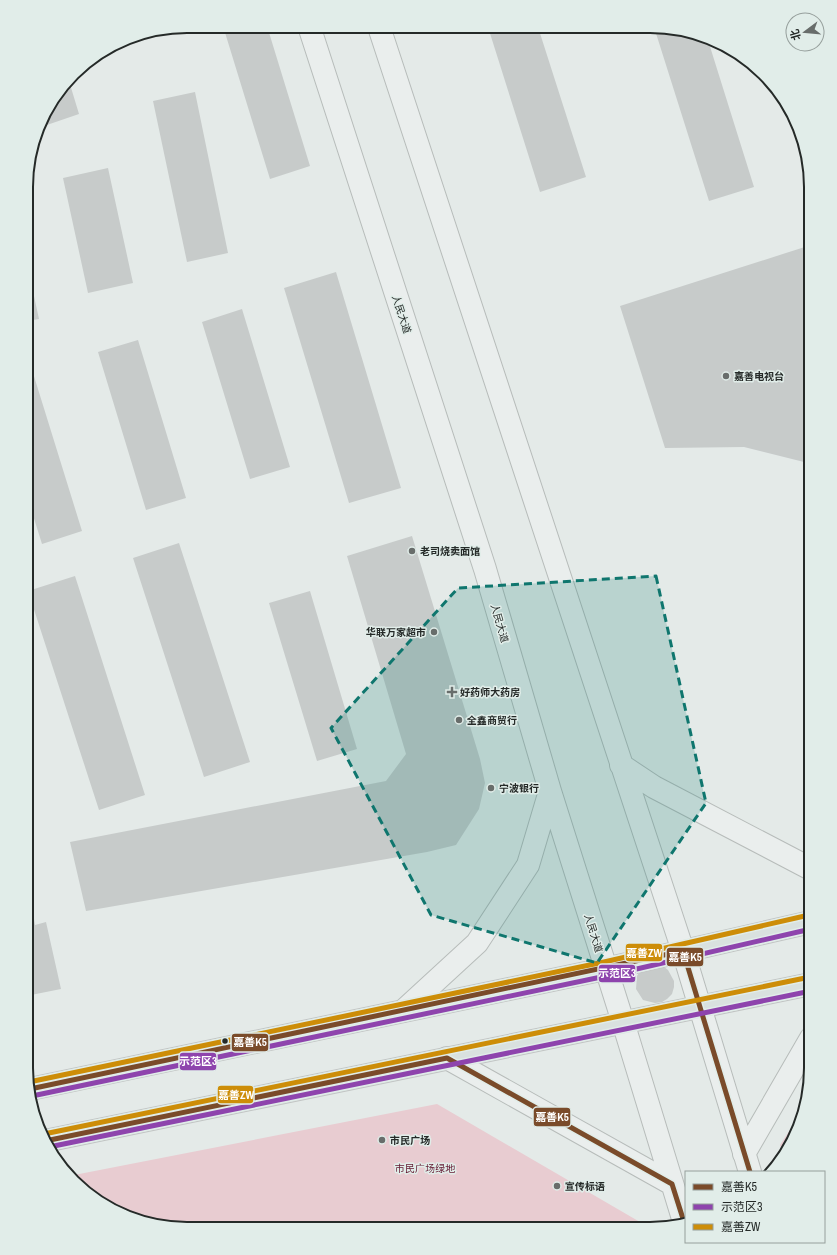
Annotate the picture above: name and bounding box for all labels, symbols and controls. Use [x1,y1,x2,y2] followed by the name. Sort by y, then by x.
[785,12,825,52] north arrow
[787,28,804,42] text: 北
[389,293,414,335] street label: 人民大道
[734,370,784,383] place label: 嘉善电视台
[721,371,731,381] marker: 嘉善电视台
[420,545,480,558] place label: 老司烧卖面馆
[407,546,417,556] marker: 老司烧卖面馆
[488,602,511,644] street label: 人民大道
[366,626,426,639] place label: 华联万家超市
[429,627,439,637] marker: 华联万家超市
[460,686,520,699] place label: 好药师大药房
[447,687,457,697] marker: 好药师大药房
[466,714,517,727] place label: 全鑫商贸行
[454,715,464,725] marker: 全鑫商贸行
[499,782,539,795] place label: 宁波银行
[486,783,496,793] marker: 宁波银行
[581,912,606,954] street label: 人民大道
[625,943,663,962] line badge: 嘉善ZW
[626,946,662,960] text: 嘉善ZW
[666,947,704,967] line badge: 嘉善K5
[668,950,702,964] text: 嘉善K5
[598,964,636,983] line badge: 示范区3
[598,966,636,980] text: 示范区3
[231,1033,269,1052] line badge: 嘉善K5
[233,1035,267,1049] text: 嘉善K5
[220,1036,230,1046] unlabelled marker
[179,1052,217,1071] line badge: 示范区3
[179,1054,217,1068] text: 示范区3
[217,1085,254,1104] line badge: 嘉善ZW
[218,1088,254,1102] text: 嘉善ZW
[533,1107,571,1127] line badge: 嘉善K5
[535,1110,569,1124] text: 嘉善K5
[390,1134,430,1147] place label: 市民广场
[377,1135,387,1145] marker: 市民广场
[395,1162,456,1175] park label: 市民广场绿地
[685,1171,825,1243] legend
[721,1179,758,1195] text: 嘉善K5
[565,1180,605,1193] place label: 宣传标语
[552,1181,562,1191] marker: 宣传标语
[721,1199,762,1215] text: 示范区3
[721,1219,761,1235] text: 嘉善ZW

